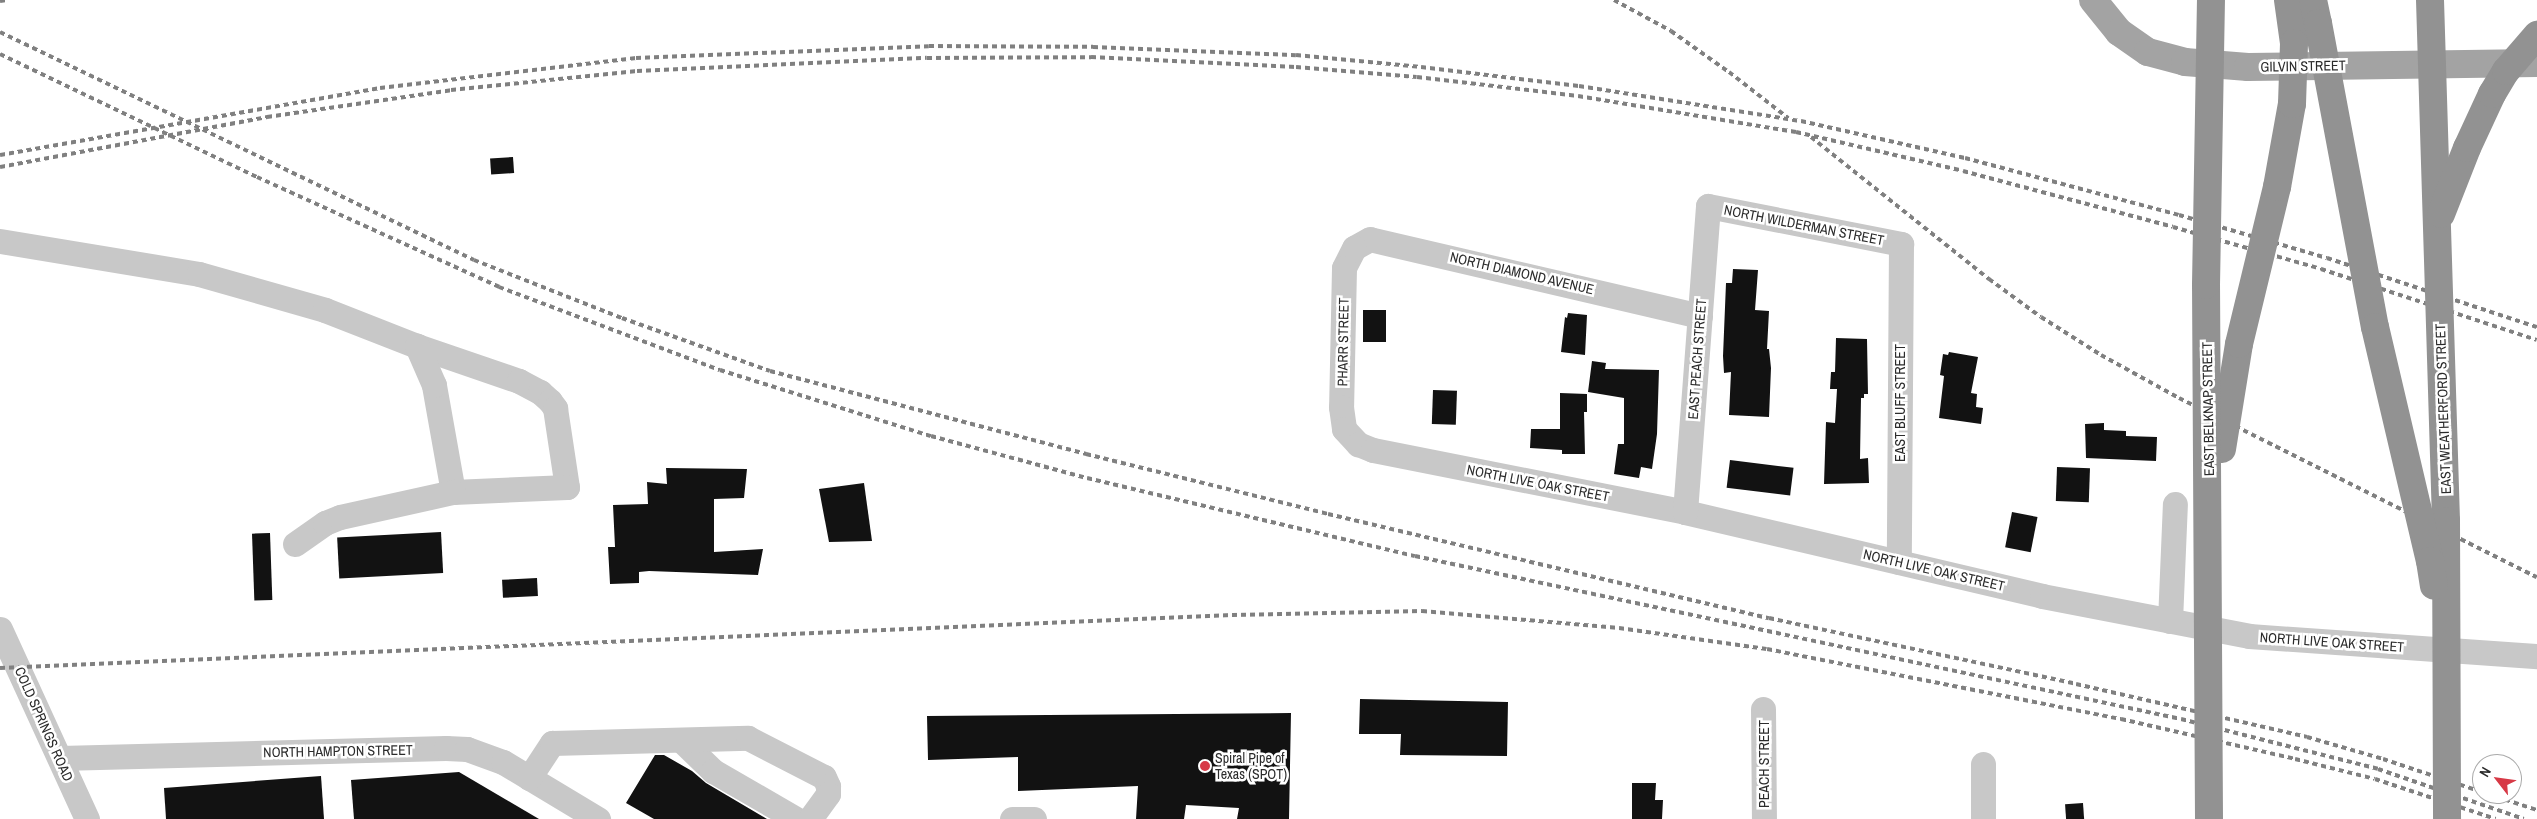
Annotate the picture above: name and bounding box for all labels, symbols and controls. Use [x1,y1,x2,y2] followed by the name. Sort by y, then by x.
[2260,57,2346,75] street label: GILVIN STREET
[1723,201,1885,249] street label: NORTH WILDERMAN STREET
[1448,248,1596,298] street label: NORTH DIAMOND AVENUE
[1334,298,1352,386] street label: PHARR STREET
[1684,298,1710,420] street label: EAST PEACH STREET
[2432,323,2454,495] street label: EAST WEATHERFORD STREET
[2198,342,2218,476] street label: EAST BELKNAP STREET
[1892,344,1908,462] street label: EAST BLUFF STREET
[1465,461,1611,505] street label: NORTH LIVE OAK STREET
[1862,546,2006,594] street label: NORTH LIVE OAK STREET
[2259,629,2405,655] street label: NORTH LIVE OAK STREET
[11,664,77,784] street label: COLD SPRINGS ROAD
[1756,720,1772,808] street label: PEACH STREET
[263,741,413,761] street label: NORTH HAMPTON STREET
[1215,750,1287,782] place label: Spiral Pipe of Texas (SPOT)
[2472,754,2522,804] north arrow
[1199,760,1211,772] marker: Spiral Pipe of Texas (SPOT)
[2475,764,2495,780] text: N

